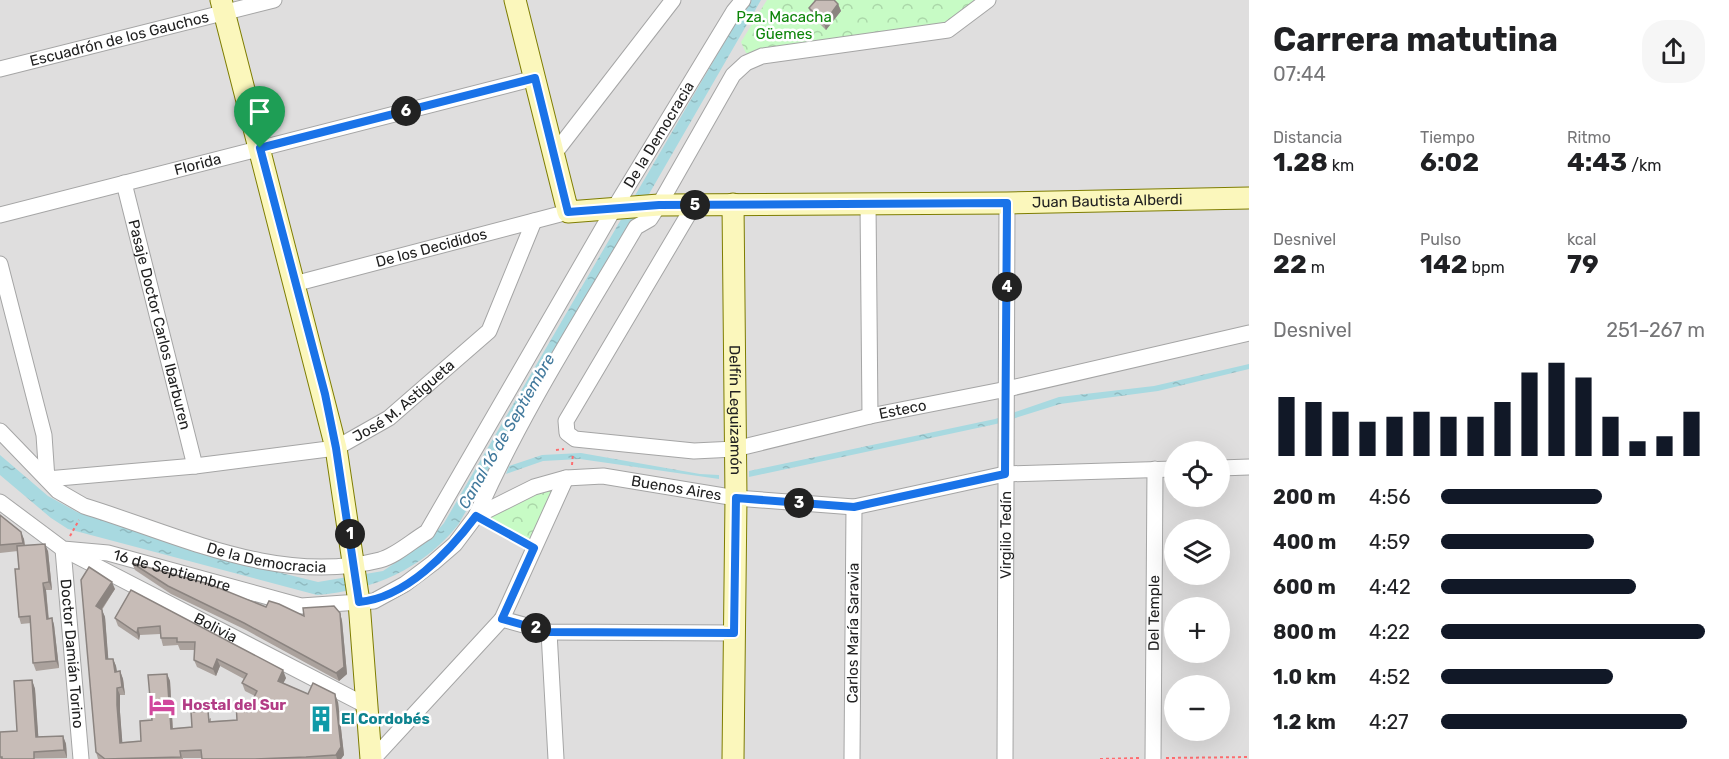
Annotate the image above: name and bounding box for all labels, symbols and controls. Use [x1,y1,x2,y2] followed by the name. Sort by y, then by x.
[28,8,211,70] street label: Escuadrón de los Gauchos
[736,8,832,43] park label: Pza. Macacha Güemes
[1273,20,1558,59] text: Carrera matutina
[1642,20,1705,83] button: share
[1273,62,1326,86] text: 07:44
[620,78,698,191] street label: De la Democracia
[234,86,285,148] pin
[243,95,276,128] icon: arrive
[391,96,421,126] pin: 6
[401,101,411,120] text: 6
[1273,128,1342,147] text: Distancia
[1420,128,1475,147] text: Tiempo
[1567,128,1611,147] text: Ritmo
[1273,147,1328,178] text: 1.28
[1420,147,1479,178] text: 6:02
[1567,147,1627,178] text: 4:43
[172,150,223,179] street label: Florida
[1328,156,1354,175] text: km
[1627,156,1661,175] text: /km
[680,190,710,220] pin: 5
[1032,190,1183,211] street label: Juan Bautista Alberdi
[690,195,700,214] text: 5
[124,218,195,432] street label: Pasaje Doctor Carlos Ibarburen
[374,225,489,271] street label: De los Decididos
[1273,230,1336,249] text: Desnivel
[1420,230,1461,249] text: Pulso
[1567,230,1596,249] text: kcal
[1273,249,1307,280] text: 22
[1420,249,1468,280] text: 142
[1567,249,1599,280] text: 79
[1307,258,1325,277] text: m
[1468,258,1505,277] text: bpm
[992,272,1022,302] pin: 4
[1002,277,1012,296] text: 4
[1273,318,1352,342] text: Desnivel
[1606,318,1705,342] text: 251–267 m
[725,345,745,475] street label: Delfín Leguizamón
[454,350,559,512] water label: Canal 16 de Septiembre
[349,356,458,446] street label: José M. Astigueta
[877,396,928,423] street label: Esteco
[1164,441,1230,741] map controls
[1164,441,1230,507] button: locate
[630,472,723,505] street label: Buenos Aires
[1273,485,1336,509] text: 200 m
[1369,485,1410,509] text: 4:56
[784,488,814,518] pin: 3
[997,491,1015,579] street label: Virgilio Tedín
[794,493,804,512] text: 3
[335,519,365,549] pin: 1
[1164,519,1230,585] button: layers
[346,524,354,543] text: 1
[1273,530,1336,554] text: 400 m
[1369,530,1410,554] text: 4:59
[205,539,326,576] street label: De la Democracia
[111,546,233,595] street label: 16 de Septiembre
[843,563,863,703] street label: Carlos María Saravia
[1145,575,1163,651] street label: Del Temple
[1273,575,1336,599] text: 600 m
[1369,575,1411,599] text: 4:42
[57,578,87,729] street label: Doctor Damián Torino
[1164,597,1230,663] button: +
[191,609,240,646] street label: Bolivia
[521,613,551,643] pin: 2
[531,618,541,637] text: 2
[1273,620,1336,644] text: 800 m
[1369,620,1410,644] text: 4:22
[1273,665,1336,689] text: 1.0 km
[1369,665,1410,689] text: 4:52
[1164,675,1230,741] button: −
[147,690,177,720] hotel icon: Hostal del Sur
[182,696,286,714] place label: Hostal del Sur
[306,704,336,734] building icon: El Cordobés
[341,710,430,728] place label: El Cordobés
[1273,710,1336,734] text: 1.2 km
[1369,710,1409,734] text: 4:27

